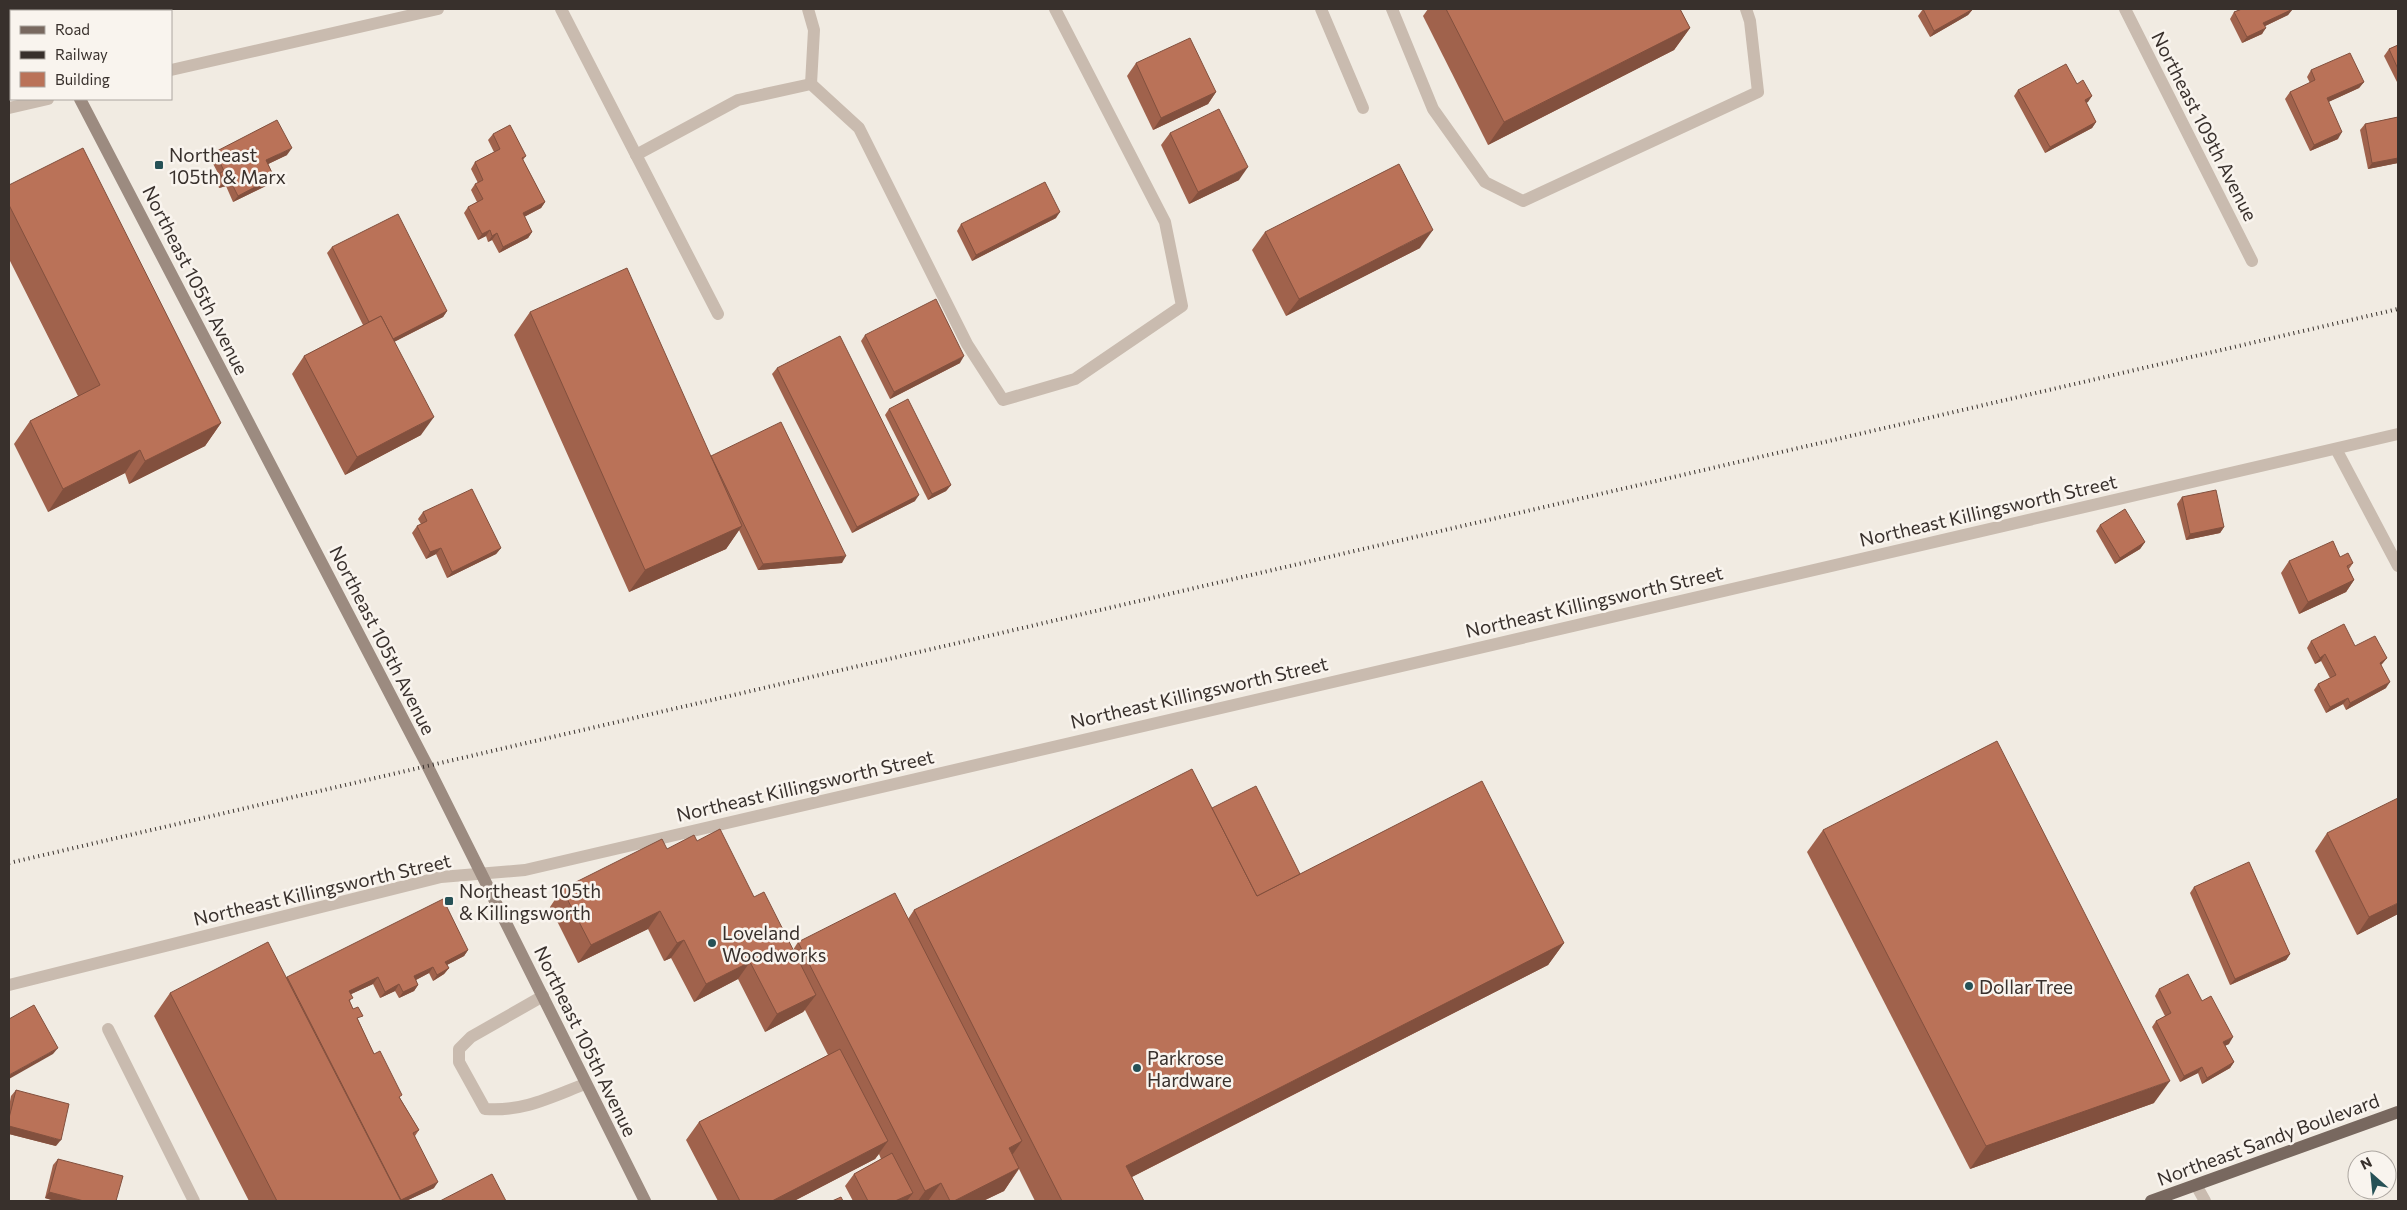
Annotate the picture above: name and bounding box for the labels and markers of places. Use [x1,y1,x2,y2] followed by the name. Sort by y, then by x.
[169,143,286,188] place label: Northeast 105th & Marx
[153,159,165,171] marker: Northeast 105th & Marx
[459,879,601,924] place label: Northeast 105th & Killingsworth
[443,895,455,907] marker: Northeast 105th & Killingsworth
[722,921,827,966] place label: Loveland Woodworks
[706,937,718,949] marker: Loveland Woodworks
[1979,975,2073,998] place label: Dollar Tree
[1963,980,1975,992] marker: Dollar Tree
[1147,1046,1232,1091] place label: Parkrose Hardware
[1131,1062,1143,1074] marker: Parkrose Hardware

